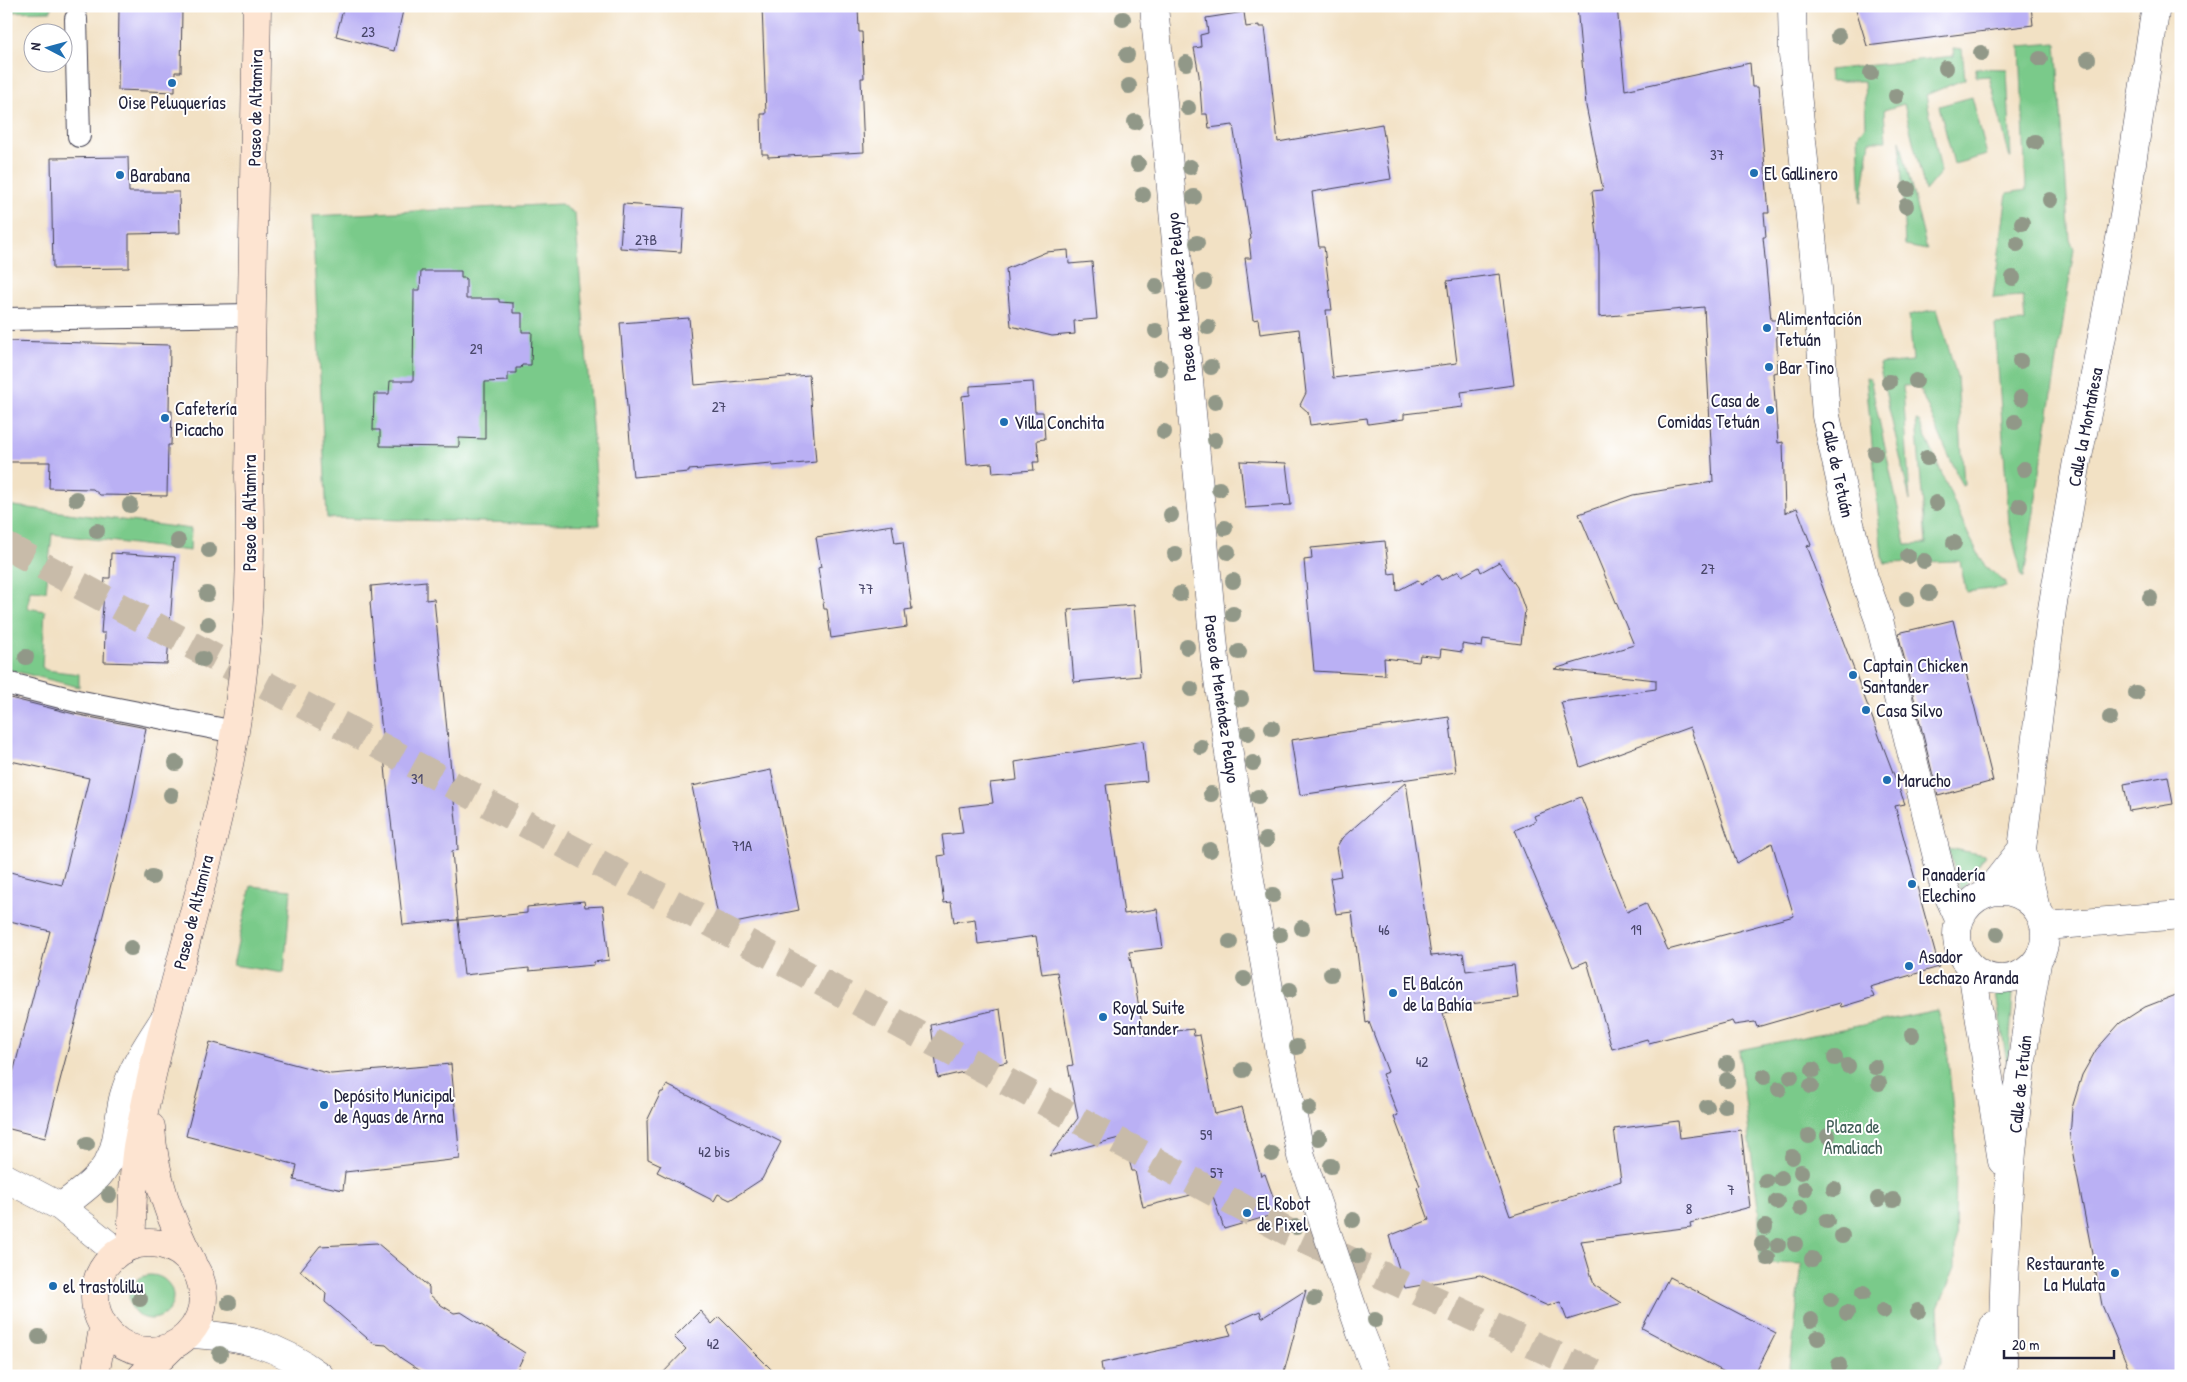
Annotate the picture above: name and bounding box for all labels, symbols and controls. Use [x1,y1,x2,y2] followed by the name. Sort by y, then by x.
[361,21,375,42] house number: 23
[22,22,72,72] north arrow
[25,41,44,51] text: N
[241,49,269,167] street label: Paseo de Altamira
[166,77,178,89] marker: Oise Peluquerías
[118,90,226,115] place label: Oise Peluquerías
[1710,144,1724,165] house number: 37
[1764,161,1838,186] place label: El Gallinero
[130,163,190,188] place label: Barabana
[1748,167,1760,179] marker: El Gallinero
[114,169,126,181] marker: Barabana
[1160,211,1202,383] street label: Paseo de Menéndez Pelayo
[635,229,657,250] house number: 27B
[1777,306,1862,352] place label: Alimentación Tetuán
[1761,322,1773,334] marker: Alimentación Tetuán
[470,338,483,359] house number: 29
[1779,355,1834,380] place label: Bar Tino
[1763,361,1775,373] marker: Bar Tino
[2061,365,2109,489] street label: Calle la Montañesa
[1657,388,1760,434] place label: Casa de Comidas Tetuán
[175,396,237,442] place label: Cafetería Picacho
[712,396,726,417] house number: 27
[1764,404,1776,416] marker: Casa de Comidas Tetuán
[1014,410,1104,435] place label: Villa Conchita
[159,412,171,424] marker: Cafetería Picacho
[998,416,1010,428] marker: Villa Conchita
[1816,418,1860,520] street label: Calle de Tetuán
[237,455,262,571] street label: Paseo de Altamira
[1701,558,1715,579] house number: 27
[859,578,873,599] house number: 77
[1198,613,1246,785] street label: Paseo de Menéndez Pelayo
[1863,653,1968,699] place label: Captain Chicken Santander
[1847,669,1859,681] marker: Captain Chicken Santander
[1876,698,1943,723] place label: Casa Silvo
[1860,704,1872,716] marker: Casa Silvo
[411,768,423,789] house number: 31
[1897,768,1951,793] place label: Marucho
[1881,774,1893,786] marker: Marucho
[732,835,753,856] house number: 71A
[167,852,219,972] street label: Paseo de Altamira
[1922,862,1985,908] place label: Panadería Elechino
[1906,878,1918,890] marker: Panadería Elechino
[1378,919,1390,940] house number: 46
[1631,919,1642,940] house number: 19
[1919,944,2019,990] place label: Asador Lechazo Aranda
[1903,960,1915,972] marker: Asador Lechazo Aranda
[1403,971,1472,1017] place label: El Balcón de la Bahía
[1387,987,1399,999] marker: El Balcón de la Bahía
[1113,995,1185,1041] place label: Royal Suite Santander
[1097,1011,1109,1023] marker: Royal Suite Santander
[2002,1034,2038,1134] street label: Calle de Tetuán
[1416,1051,1428,1072] house number: 42
[334,1083,454,1129] place label: Depósito Municipal de Aguas de Arna
[318,1099,330,1111] marker: Depósito Municipal de Aguas de Arna
[1824,1114,1883,1160] park label: Plaza de Amaliach
[1200,1124,1212,1145] house number: 59
[698,1141,730,1162] house number: 42 bis
[1210,1162,1224,1183] house number: 57
[1727,1179,1735,1200] house number: 7
[1257,1191,1311,1237] place label: El Robot de Pixel
[1686,1198,1692,1219] house number: 8
[1241,1207,1253,1219] marker: El Robot de Pixel
[2027,1251,2105,1297] place label: Restaurante La Mulata
[2109,1267,2121,1279] marker: Restaurante La Mulata
[63,1274,143,1299] place label: el trastolillu
[47,1280,59,1292] marker: el trastolillu
[2004,1327,2114,1359] scale bar
[707,1333,719,1354] house number: 42
[2012,1334,2039,1355] text: 20 m

